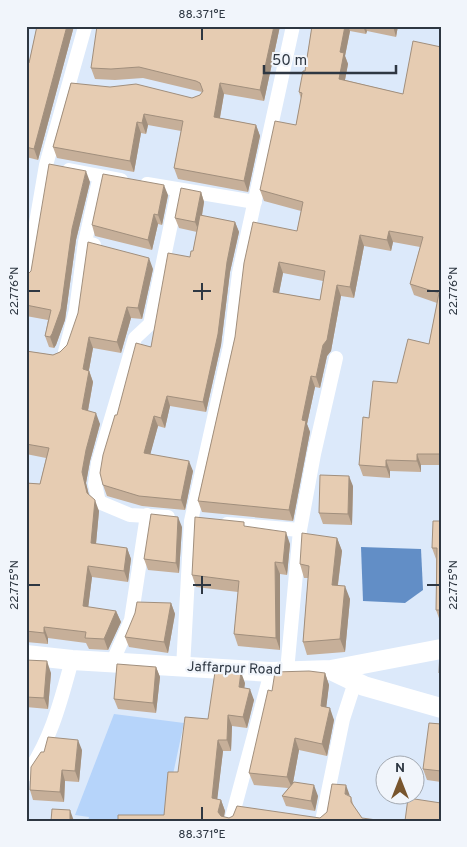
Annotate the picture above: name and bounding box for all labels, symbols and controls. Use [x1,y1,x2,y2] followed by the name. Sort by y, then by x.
[178,7,226,23] text: 88.371°E
[264,42,397,74] scale bar
[272,52,307,71] text: 50 m
[7,266,23,316] text: 22.776°N
[446,266,462,316] text: 22.776°N
[7,560,23,610] text: 22.775°N
[446,560,462,610] text: 22.775°N
[187,659,281,679] street label: Jaffarpur Road
[374,754,424,804] north arrow
[395,760,405,777] text: N
[178,827,226,843] text: 88.371°E

